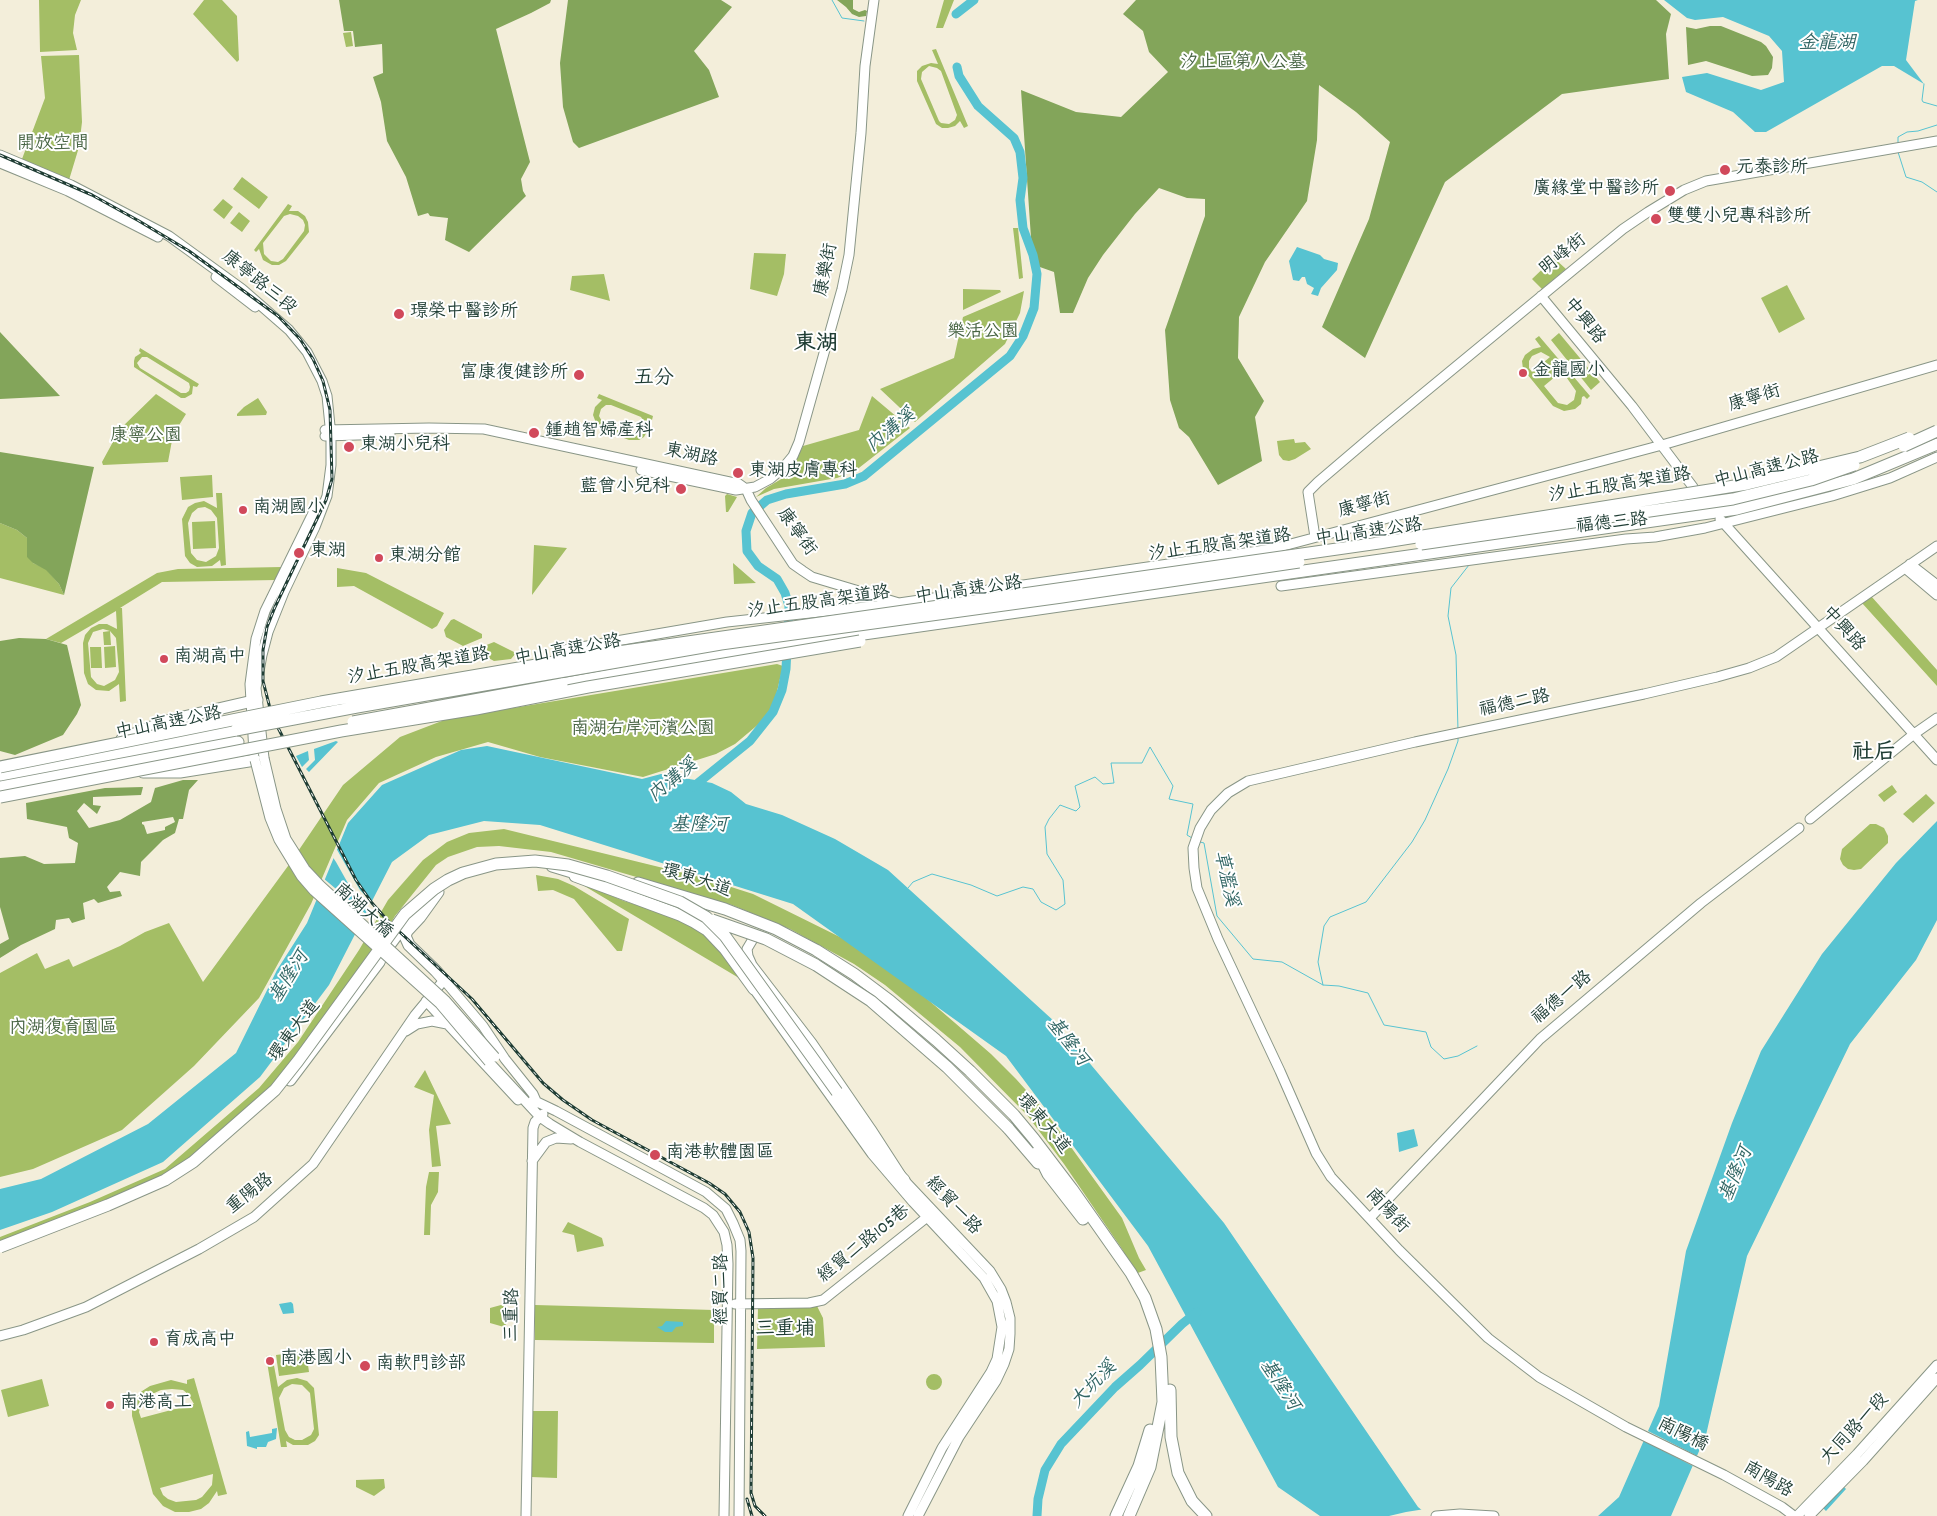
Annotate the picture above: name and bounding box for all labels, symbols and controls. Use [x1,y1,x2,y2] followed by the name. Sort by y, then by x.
[1799,34,1855,56] water label: 金龍湖
[1180,54,1306,76] park label: 汐止區第八公墓
[17,135,89,157] park label: 開放空間
[1736,159,1808,181] place label: 元泰診所
[1718,163,1732,177] marker: 元泰診所
[1533,180,1659,202] place label: 廣緣堂中醫診所
[1663,184,1677,198] marker: 廣緣堂中醫診所
[1667,208,1811,230] place label: 雙雙小兒專科診所
[1649,212,1663,226] marker: 雙雙小兒專科診所
[1536,231,1592,281] street label: 明峰街
[812,241,844,299] street label: 康樂街
[216,247,300,321] street label: 康寧路三段
[1558,294,1608,350] street label: 中興路
[410,303,518,325] place label: 璟榮中醫診所
[392,307,406,321] marker: 璟榮中醫診所
[947,323,1019,345] park label: 樂活公園
[794,333,838,359] district label: 東湖
[1533,362,1605,384] place label: 金龍國小
[460,364,568,386] place label: 富康復健診所
[1517,367,1529,379] marker: 金龍國小
[572,368,586,382] marker: 富康復健診所
[634,368,674,392] district label: 五分
[1726,382,1784,418] street label: 康寧街
[863,405,921,459] water label: 內溝溪
[545,422,653,444] place label: 鍾趙智婦產科
[527,426,541,440] marker: 鍾趙智婦產科
[110,427,182,449] park label: 康寧公園
[360,436,450,458] place label: 東湖小兒科
[342,440,356,454] marker: 東湖小兒科
[662,441,720,473] street label: 東湖路
[1712,447,1822,495] street label: 中山高速公路
[749,462,857,484] place label: 東湖皮膚專科
[1547,465,1693,509] street label: 汐止五股高架道路
[731,466,745,480] marker: 東湖皮膚專科
[580,478,670,500] place label: 藍曾小兒科
[674,482,688,496] marker: 藍曾小兒科
[1336,490,1394,524] street label: 康寧街
[253,499,325,521] place label: 南湖國小
[237,504,249,516] marker: 南湖國小
[770,505,820,561] street label: 康寧街
[1575,510,1649,540] street label: 福德三路
[1314,516,1424,552] street label: 中山高速公路
[1147,526,1293,568] street label: 汐止五股高架道路
[310,542,346,564] place label: 東湖
[292,546,306,560] marker: 東湖
[389,547,461,569] place label: 東湖分館
[373,552,385,564] marker: 東湖分館
[914,574,1024,610] street label: 中山高速公路
[746,583,892,625] street label: 汐止五股高架道路
[1816,603,1868,657] street label: 中興路
[513,632,623,672] street label: 中山高速公路
[346,645,492,691] street label: 汐止五股高架道路
[174,648,246,670] place label: 南湖高中
[158,653,170,665] marker: 南湖高中
[1478,687,1552,723] street label: 福德二路
[114,704,224,746] street label: 中山高速公路
[571,720,715,742] park label: 南湖右岸河濱公園
[1852,742,1896,768] district label: 社后
[645,755,703,809] water label: 內溝溪
[671,816,727,838] water label: 基隆河
[1207,849,1241,909] water label: 草濫溪
[658,861,734,903] street label: 環東大道
[328,880,396,944] street label: 南湖大橋
[266,948,316,1008] water label: 基隆河
[1528,968,1598,1030] street label: 福德一路
[266,997,326,1067] street label: 環東大道
[1039,1014,1093,1072] water label: 基隆河
[9,1019,117,1041] park label: 內湖復育園區
[1011,1090,1073,1160] street label: 環東大道
[666,1144,774,1166] place label: 南港軟體園區
[1716,1144,1760,1206] water label: 基隆河
[648,1148,662,1162] marker: 南港軟體園區
[223,1170,279,1220] street label: 重陽路
[920,1173,984,1241] street label: 經貿一路
[1360,1185,1412,1239] street label: 南陽街
[815,1201,915,1289] street label: 經貿二路105巷
[713,1253,735,1325] street label: 經貿二路
[503,1288,525,1342] street label: 三重路
[755,1319,815,1343] district label: 三重埔
[164,1331,236,1353] place label: 育成高中
[148,1336,160,1348] marker: 育成高中
[280,1350,352,1372] place label: 南港國小
[264,1355,276,1367] marker: 南港國小
[376,1355,466,1377] place label: 南軟門診部
[1253,1356,1303,1416] water label: 基隆河
[1067,1358,1123,1414] water label: 大坑溪
[358,1359,372,1373] marker: 南軟門診部
[1817,1390,1895,1470] street label: 大同路一段
[120,1394,192,1416] place label: 南港高工
[104,1399,116,1411] marker: 南港高工
[1653,1414,1711,1458] street label: 南陽橋
[1738,1458,1796,1504] street label: 南陽路

